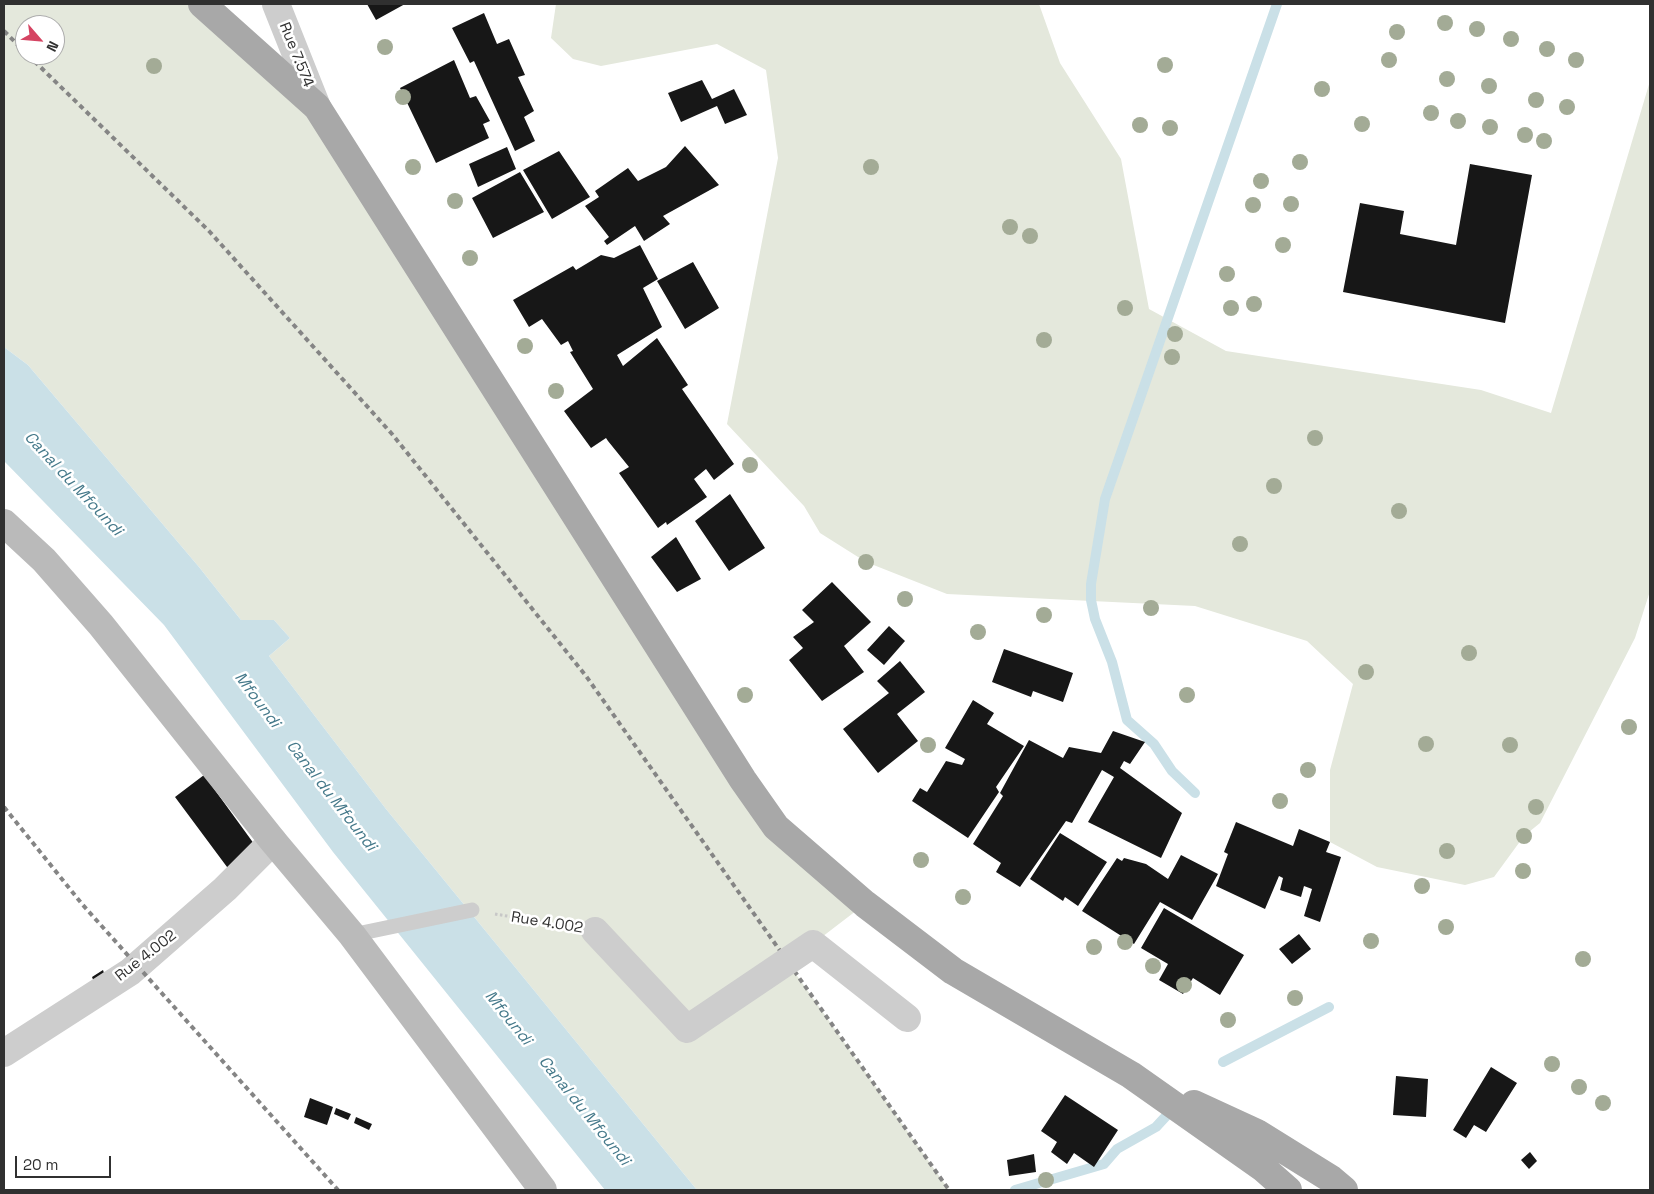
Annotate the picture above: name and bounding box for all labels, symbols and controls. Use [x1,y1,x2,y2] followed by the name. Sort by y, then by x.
[15,15,65,65] north arrow
[275,20,317,90] street label: Rue 7.574
[42,38,63,55] text: N
[20,428,126,540] water label: Canal du Mfoundi
[230,669,284,731] water label: Mfoundi
[282,737,380,855] water label: Canal du Mfoundi
[510,908,584,938] street label: Rue 4.002
[112,927,180,985] street label: Rue 4.002
[480,987,536,1049] water label: Mfoundi
[534,1053,634,1169] water label: Canal du Mfoundi
[18,1146,114,1178] scale bar
[23,1155,58,1174] text: 20 m

